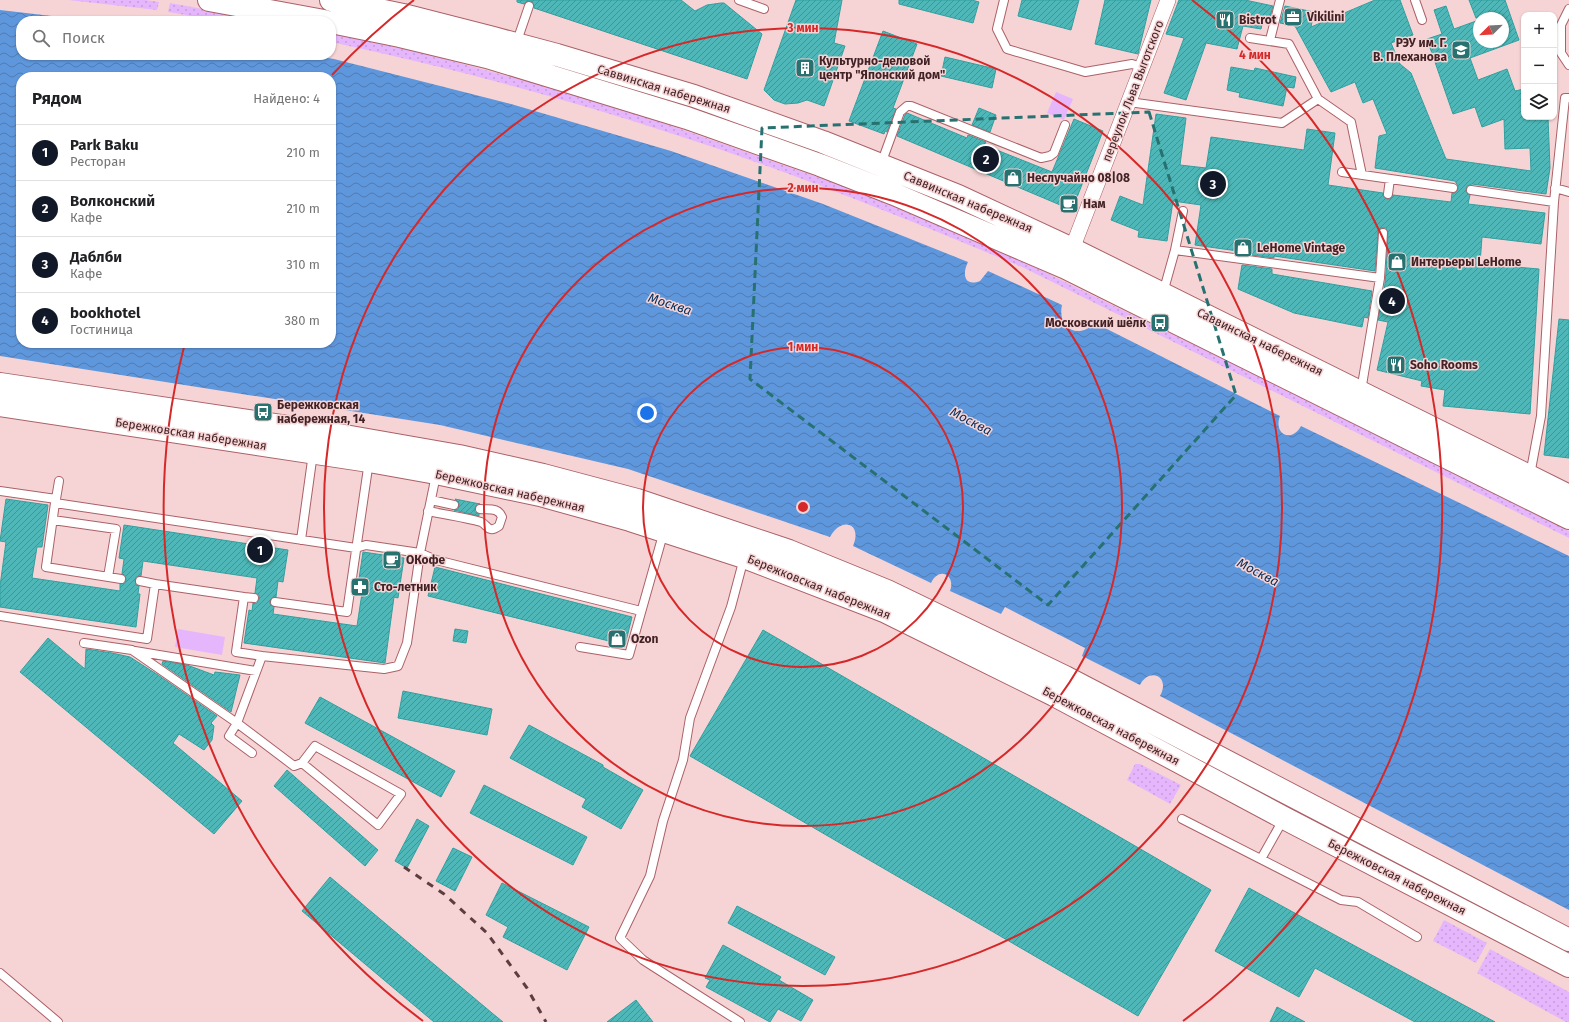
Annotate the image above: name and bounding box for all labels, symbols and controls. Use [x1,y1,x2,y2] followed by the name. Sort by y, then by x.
[1282,6,1304,28] office icon: Vikilini
[1214,9,1236,31] restaurant icon: Bistrot
[1306,10,1345,24] place label: Vikilini
[1473,12,1509,48] north arrow
[1521,12,1557,120] map controls
[1521,12,1557,48] button: +
[1239,13,1277,27] place label: Bistrot
[16,16,336,60] search box
[1100,18,1166,164] street label: переулок Льва Выготского
[786,21,819,35] text: 3 мин
[30,27,52,49] icon: search
[62,29,105,47] text: Поиск
[1373,36,1447,64] place label: РЭУ им. Г. В. Плеханова
[1450,39,1472,61] school or university icon: РЭУ им. Г. В. Плеханова
[1239,48,1271,62] text: 4 мин
[1521,48,1557,84] button: −
[819,54,945,82] place label: Культурно-деловой центр "Японский дом"
[794,57,816,79] building icon: Культурно-деловой центр "Японский дом"
[596,62,732,116] street label: Саввинская набережная
[1521,84,1557,120] button: layers
[32,88,82,109] text: Рядом
[253,91,320,106] text: Найдено: 4
[70,136,139,154] text: Park Baku
[973,144,999,174] pin: 2
[42,145,48,160] text: 1
[286,145,320,160] text: 210 m
[70,154,126,169] text: Ресторан
[1002,167,1024,189] shop icon: Неслучайно 08|08
[901,168,1035,236] street label: Саввинская набережная
[1200,169,1226,199] pin: 3
[1027,171,1130,185] place label: Неслучайно 08|08
[787,181,819,195] text: 2 мин
[70,192,155,210] text: Волконский
[1058,193,1080,215] cafe icon: Нам
[1083,197,1106,211] place label: Нам
[42,201,48,216] text: 2
[286,201,320,216] text: 210 m
[70,210,102,225] text: Кафе
[1232,237,1254,259] shop icon: LeHome Vintage
[1257,241,1346,255] place label: LeHome Vintage
[70,248,122,266] text: Даблби
[1386,251,1408,273] shop icon: Интерьеры LeHome
[1411,255,1522,269] place label: Интерьеры LeHome
[42,257,48,272] text: 3
[286,257,320,272] text: 310 m
[70,266,102,281] text: Кафе
[1379,286,1405,316] pin: 4
[646,290,694,318] water label: Москва
[70,304,140,322] text: bookhotel
[1195,305,1325,379] street label: Саввинская набережная
[1149,312,1171,334] bus stop icon: Московский шёлк
[41,313,49,328] text: 4
[285,313,320,328] text: 380 m
[1045,316,1146,330] place label: Московский шёлк
[70,322,133,337] text: Гостиница
[788,340,818,354] text: 1 мин
[1385,354,1407,376] restaurant icon: Soho Rooms
[1410,358,1478,372] place label: Soho Rooms
[277,398,365,426] place label: Бережковская набережная, 14
[252,401,274,423] bus stop icon: Бережковская набережная, 14
[637,403,657,423] your location
[948,404,994,438] water label: Москва
[114,415,268,453] street label: Бережковская набережная
[434,467,586,515] street label: Бережковская набережная
[796,500,810,514] centre of rings
[247,535,273,565] pin: 1
[381,549,403,571] cafe icon: ОКофе
[745,552,893,622] street label: Бережковская набережная
[406,553,446,567] place label: ОКофе
[1235,555,1281,589] water label: Москва
[349,576,371,598] pharmacy icon: Сто-летник
[374,580,437,594] place label: Сто-летник
[606,628,628,650] shop icon: Ozon
[631,632,659,646] place label: Ozon
[1040,684,1182,768] street label: Бережковская набережная
[1326,836,1468,918] street label: Бережковская набережная

